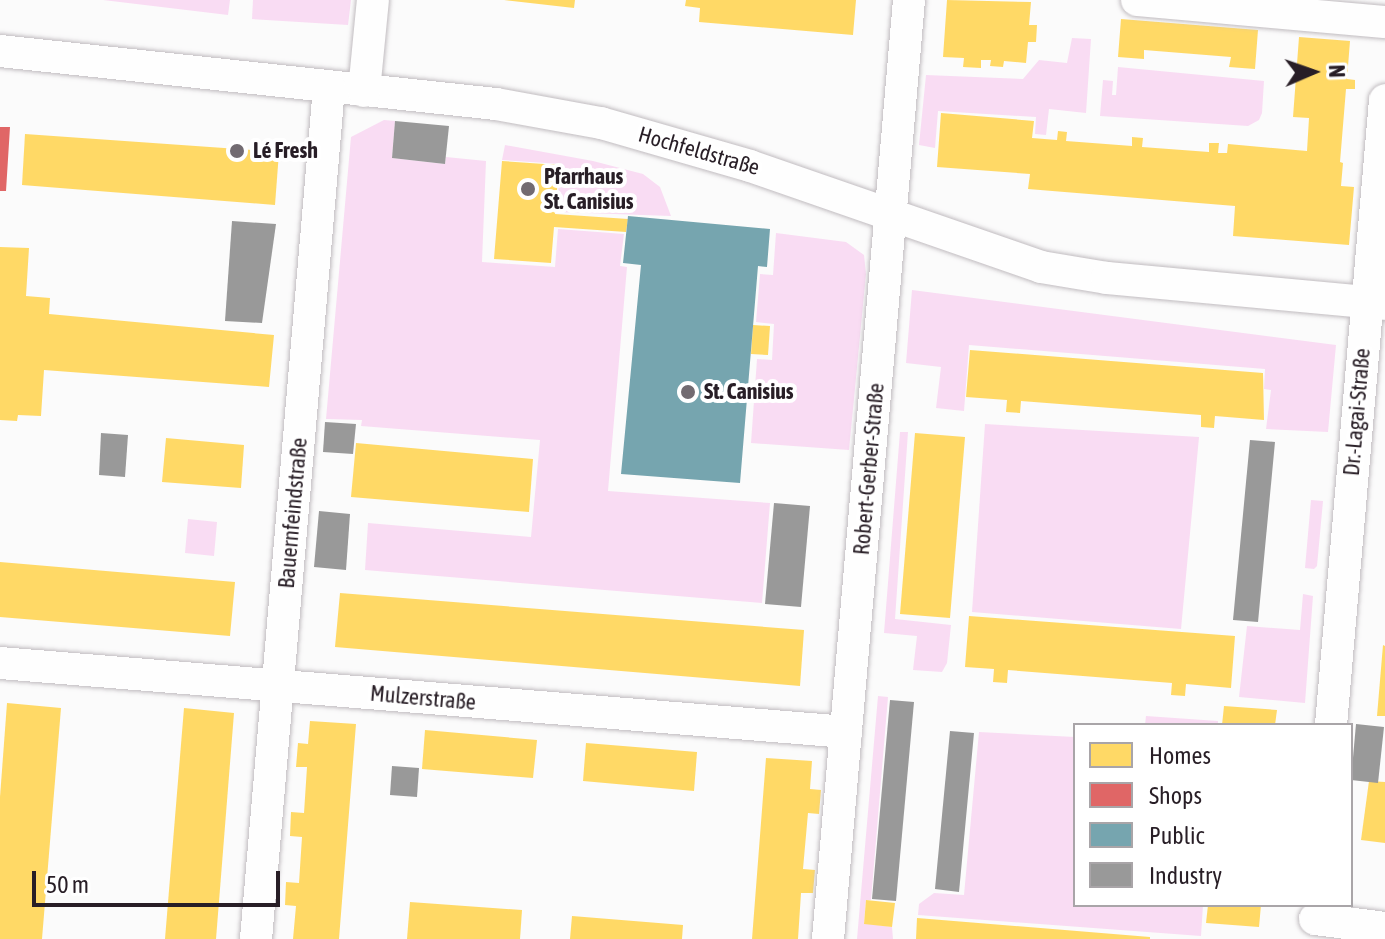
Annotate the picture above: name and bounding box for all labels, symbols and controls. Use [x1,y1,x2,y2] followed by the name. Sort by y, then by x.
[1273,32,1353,112] north arrow
[1324,64,1350,78] text: N
[635,121,763,181] street label: Hochfeldstraße
[253,138,318,164] place label: Lé Fresh
[228,142,246,160] marker: Lé Fresh
[544,163,634,214] place label: Pfarrhaus St. Canisius
[519,180,537,198] marker: Pfarrhaus St. Canisius
[1338,347,1376,477] street label: Dr.-Lagai-Straße
[704,379,794,405] place label: St. Canisius
[848,382,890,556] street label: Robert-Gerber-Straße
[679,383,697,401] marker: St. Canisius
[273,436,313,590] street label: Bauernfeindstraße
[369,680,477,716] street label: Mulzerstraße
[1073,723,1353,907] legend
[1149,742,1211,769] text: Homes
[1149,782,1202,809] text: Shops
[1149,822,1205,849] text: Public
[36,855,284,905] scale bar
[1149,862,1222,889] text: Industry
[46,871,89,898] text: 50 m

